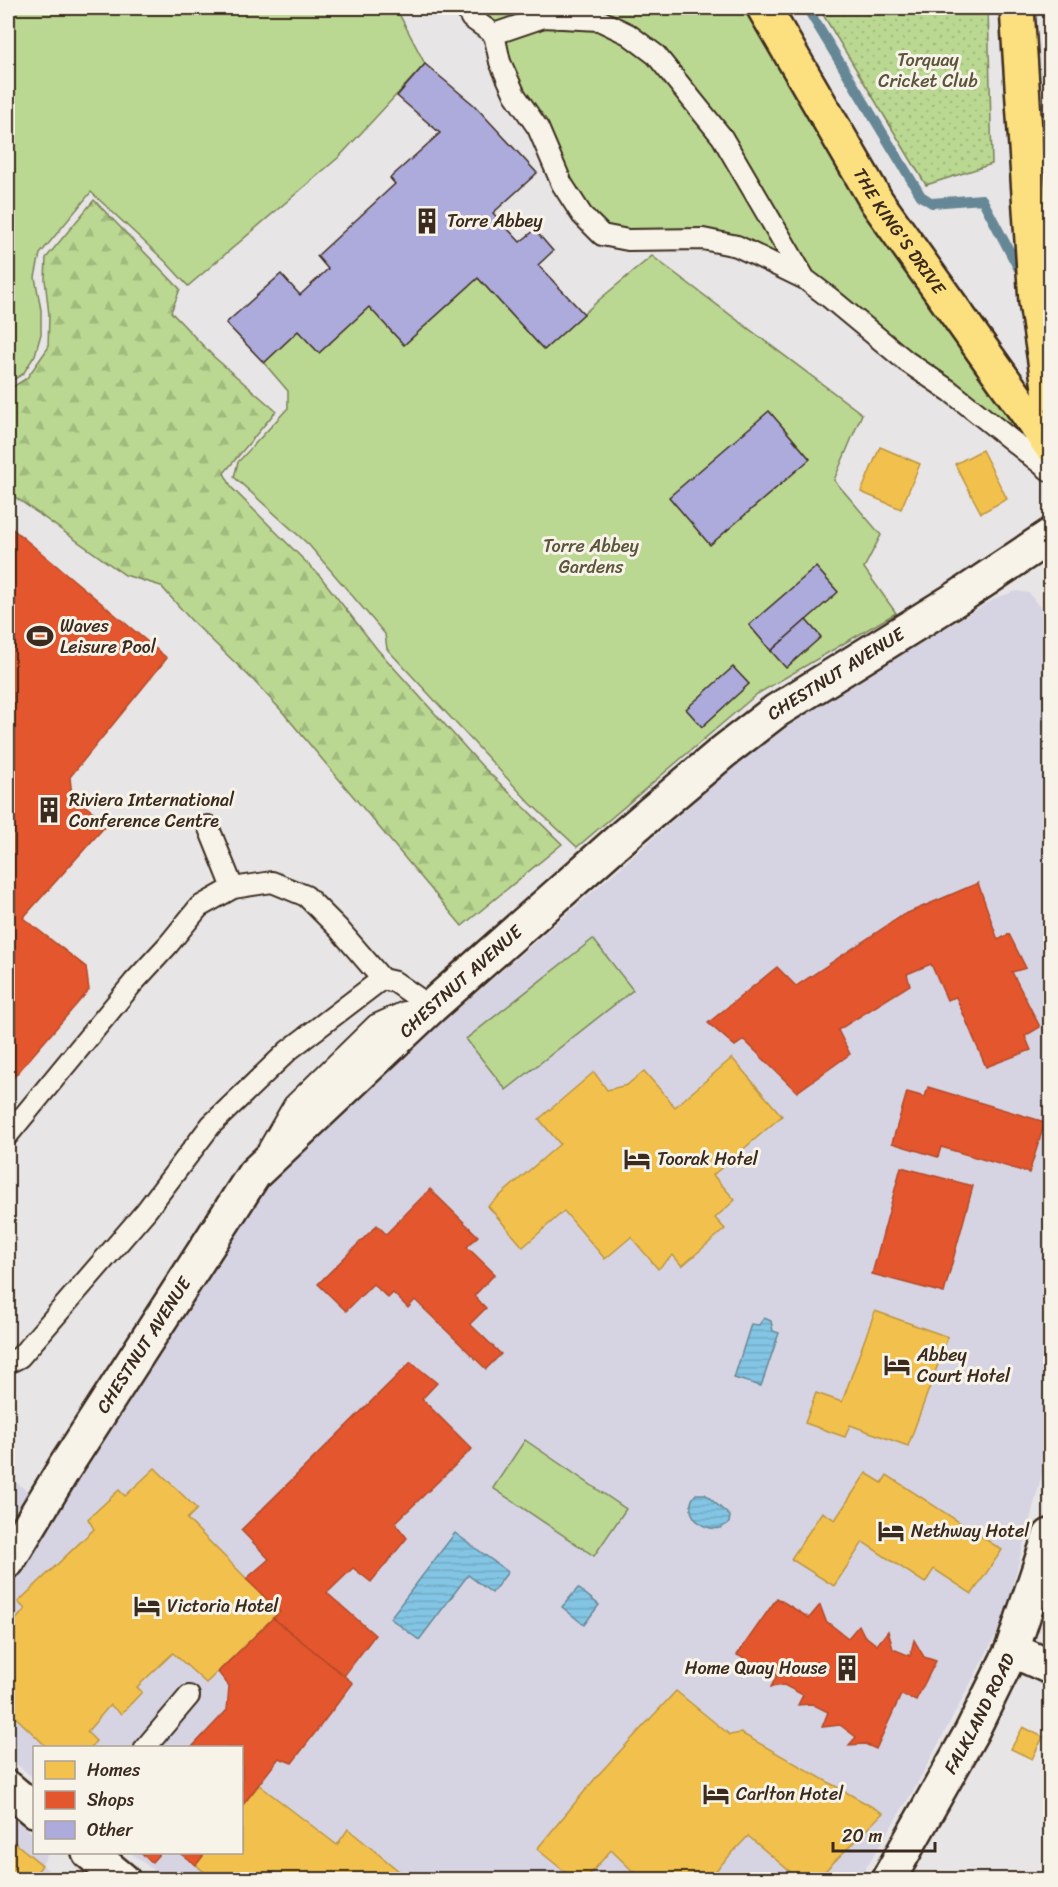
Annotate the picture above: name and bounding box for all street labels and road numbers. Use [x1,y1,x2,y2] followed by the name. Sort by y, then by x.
[844,161,955,302] street label: THE KING'S DRIVE
[760,618,912,729] street label: CHESTNUT AVENUE
[391,916,530,1046] street label: CHESTNUT AVENUE
[88,1270,200,1420] street label: CHESTNUT AVENUE
[935,1647,1024,1780] street label: FALKLAND ROAD

